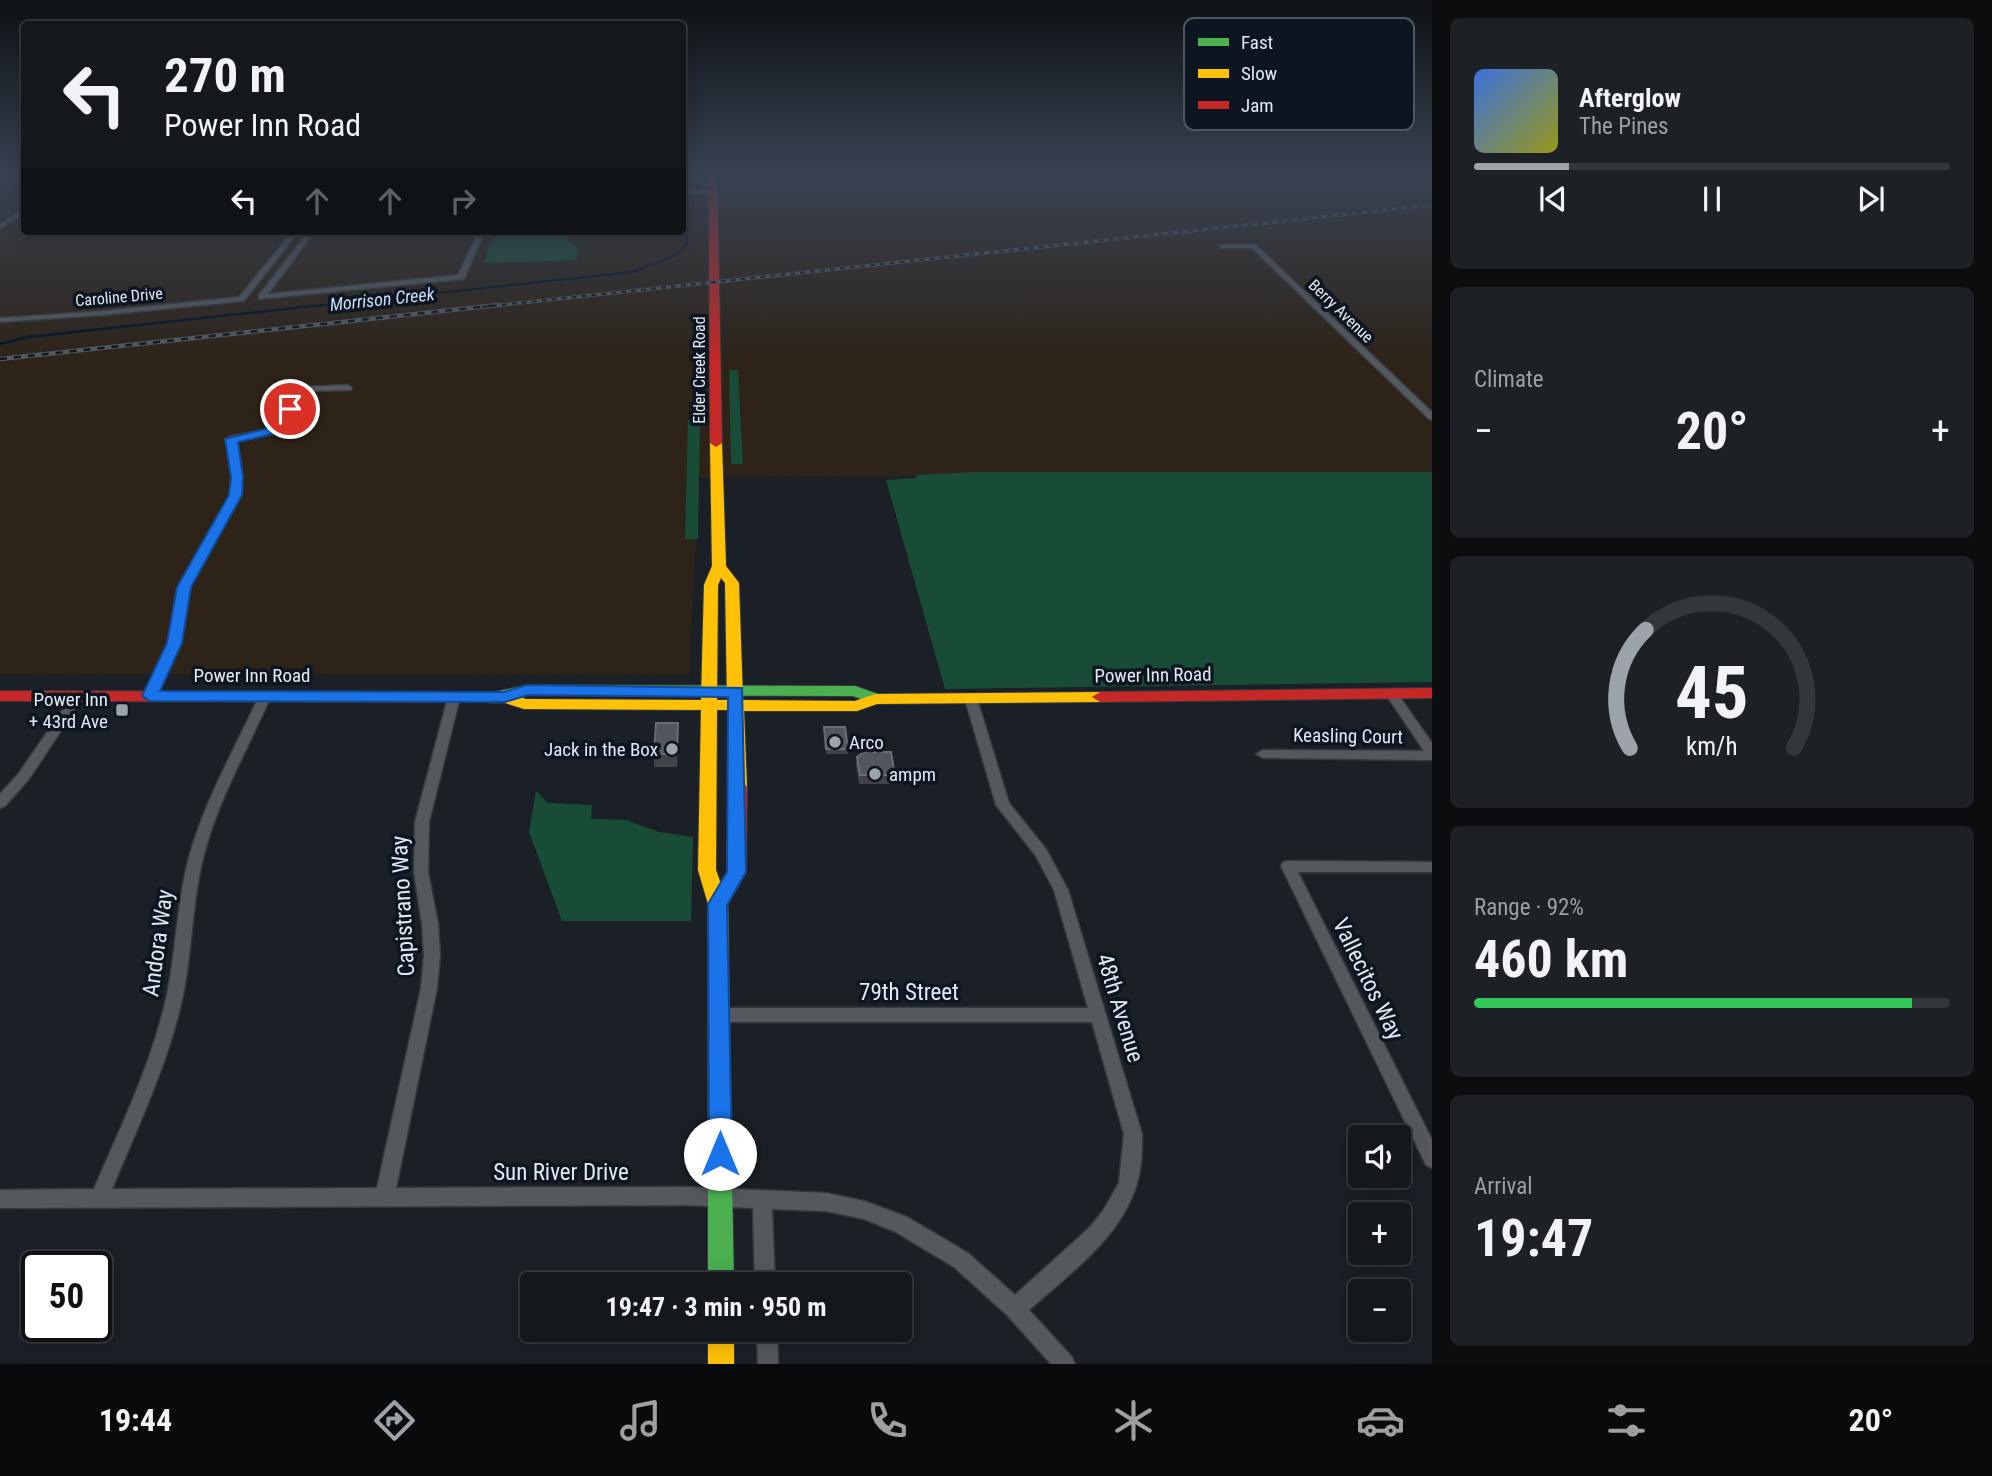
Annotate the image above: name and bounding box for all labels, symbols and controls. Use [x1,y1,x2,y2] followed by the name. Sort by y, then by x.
[1184,18,1414,130] legend
[1241,31,1273,54] text: Fast
[164,47,286,104] text: 270 m
[49,49,140,140] icon: left
[1241,62,1277,85] text: Slow
[1579,83,1681,113] text: Afterglow
[1241,94,1274,117] text: Jam
[164,106,361,144] text: Power Inn Road
[1579,113,1669,140] text: The Pines
[1534,180,1572,218] icon: previous
[1693,180,1731,218] icon: pause
[1852,180,1890,218] icon: next
[225,182,263,220] icon: left
[298,182,336,220] icon: ahead
[371,182,409,220] icon: ahead
[444,182,482,220] icon: right
[1305,276,1377,346] street label: Berry Avenue
[329,283,437,315] water label: Morrison Creek
[75,284,163,310] street label: Caroline Drive
[690,316,709,424] street label: Elder Creek Road
[1474,366,1544,393] text: Climate
[260,379,320,439] pin
[271,390,309,428] icon: arrive
[1676,401,1748,462] text: 20°
[1474,409,1493,453] text: −
[1931,409,1950,453] text: +
[1675,650,1749,736] text: 45
[1094,662,1212,688] street label: Power Inn Road
[193,664,311,687] street label: Power Inn Road
[29,688,108,733] place label: Power Inn + 43rd Ave
[114,702,130,718] marker: Power Inn + 43rd Ave
[1293,724,1403,748] street label: Keasling Court
[849,731,884,754] place label: Arco
[1686,732,1738,761] text: km/h
[827,734,843,750] marker: Arco
[544,738,658,761] place label: Jack in the Box
[664,741,680,757] marker: Jack in the Box
[889,763,936,786] place label: ampm
[867,766,883,782] marker: ampm
[386,834,420,977] street label: Capistrano Way
[137,887,179,998] street label: Andora Way
[1474,894,1584,921] text: Range · 92%
[1327,914,1409,1045] street label: Vallecitos Way
[1474,929,1628,990] text: 460 km
[1091,950,1149,1066] street label: 48th Avenue
[859,979,959,1006] street label: 79th Street
[683,1117,757,1191] position arrow
[1348,1125,1411,1342] map controls
[1348,1125,1411,1188] button: sound
[493,1159,629,1186] street label: Sun River Drive
[1474,1173,1533,1200] text: Arrival
[1348,1202,1411,1265] button: +
[1474,1208,1593,1269] text: 19:47
[21,1251,112,1342] speed limit sign: 50
[1348,1279,1411,1342] button: −
[606,1292,826,1322] text: 19:47 · 3 min · 950 m
[370,1396,419,1445] icon: directions
[616,1396,665,1445] icon: music
[863,1396,912,1445] icon: phone
[1109,1396,1158,1445] icon: climate
[1356,1396,1405,1445] icon: car
[1602,1396,1651,1445] icon: filters
[99,1401,172,1439] text: 19:44
[1848,1401,1893,1439] text: 20°

